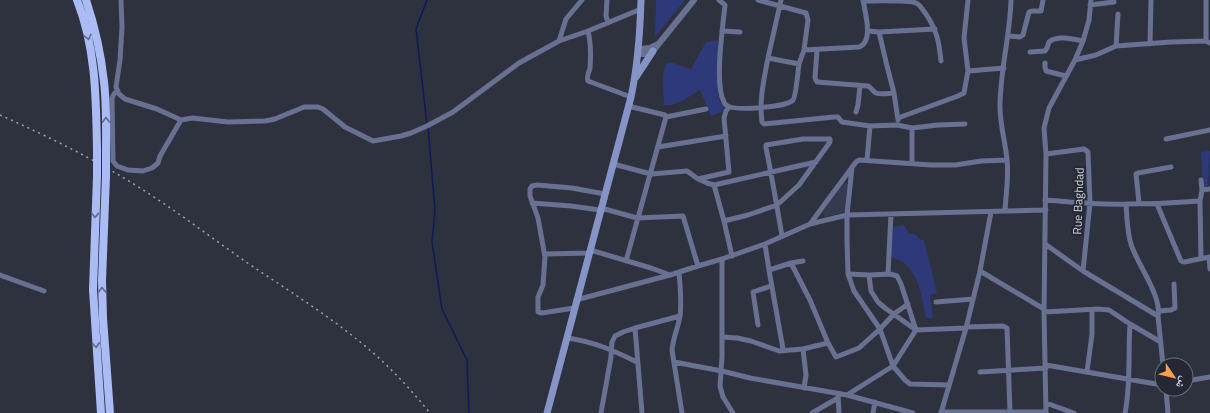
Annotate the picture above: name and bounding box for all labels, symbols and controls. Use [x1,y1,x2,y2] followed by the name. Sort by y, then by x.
[84,34,92,41] one-way arrow
[101,117,110,123] one-way arrow
[1067,167,1089,235] street label: Rue Baghdad
[91,212,100,218] one-way arrow
[98,287,106,293] one-way arrow
[92,342,101,348] one-way arrow
[1154,357,1194,397] north arrow
[1172,373,1192,392] text: ش

